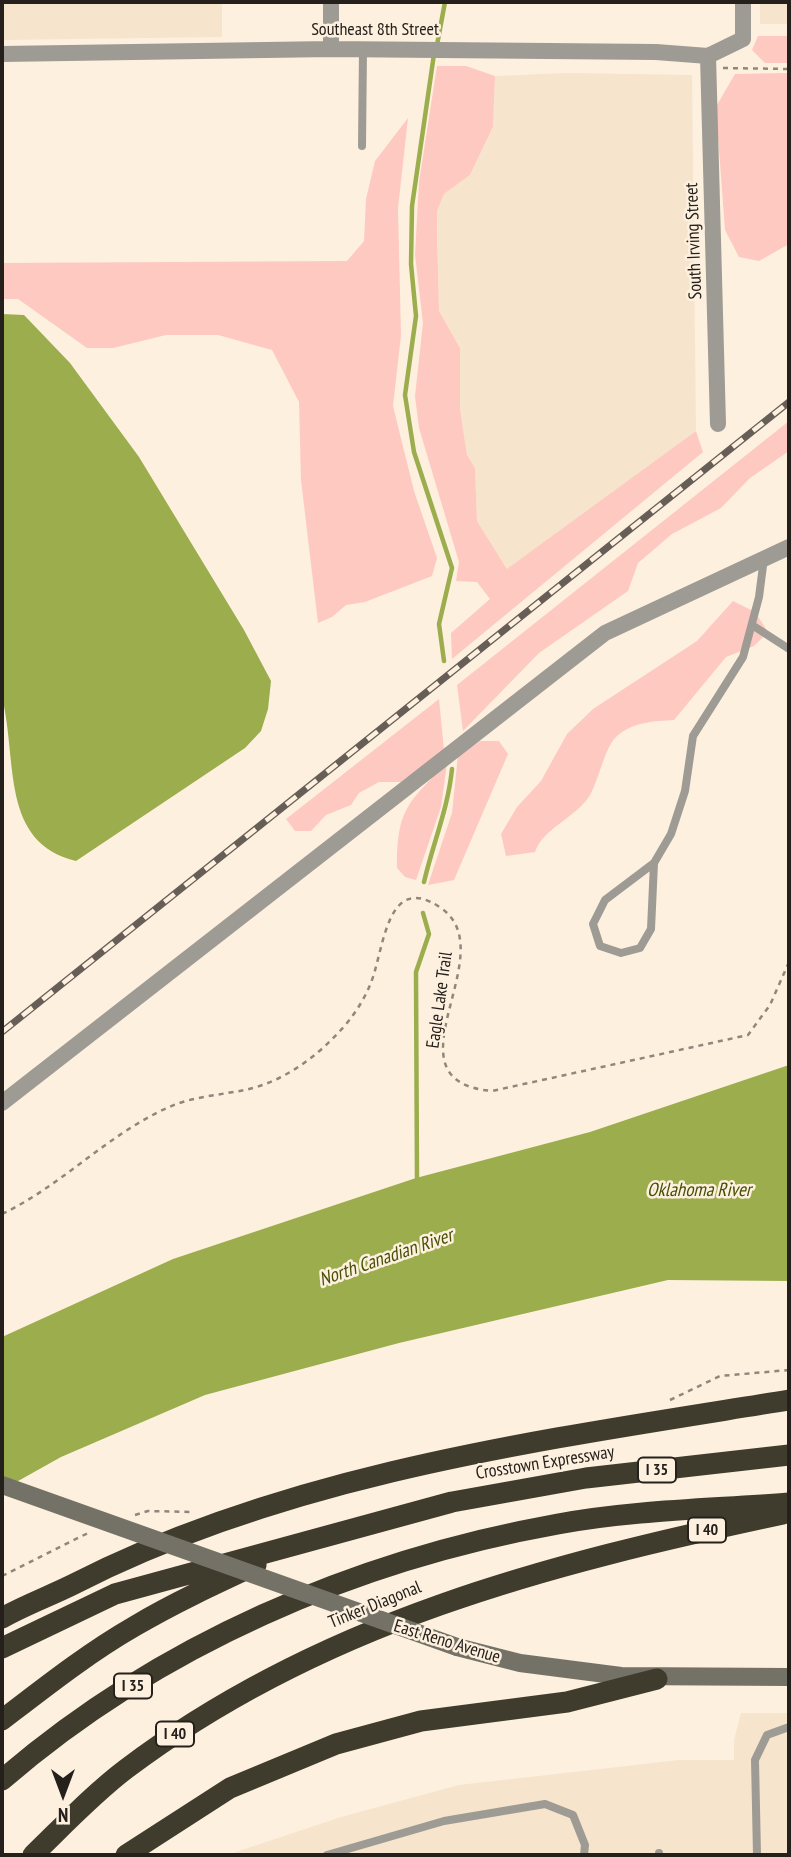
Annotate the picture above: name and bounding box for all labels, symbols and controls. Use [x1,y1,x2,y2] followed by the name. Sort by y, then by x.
[311,19,439,41] street label: Southeast 8th Street
[681,182,707,300] street label: South Irving Street
[423,950,457,1050] street label: Eagle Lake Trail
[647,1180,751,1202] water label: Oklahoma River
[316,1224,456,1292] water label: North Canadian River
[474,1441,616,1485] street label: Crosstown Expressway
[638,1458,676,1482] road number: I 35
[688,1518,726,1542] road number: I 40
[325,1577,425,1633] street label: Tinker Diagonal
[391,1616,503,1668] street label: East Reno Avenue
[114,1674,152,1698] road number: I 35
[156,1722,194,1746] road number: I 40
[28,1759,98,1829] north arrow
[58,1803,68,1827] text: N

